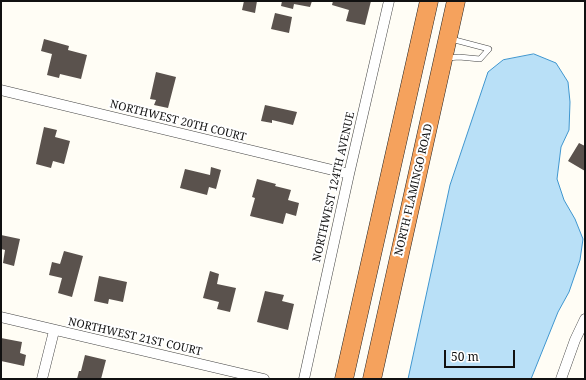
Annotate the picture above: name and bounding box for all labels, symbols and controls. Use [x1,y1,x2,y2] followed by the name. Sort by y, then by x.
[109,98,247,144] street label: NORTHWEST 20TH COURT
[310,111,358,263] street label: NORTHWEST 124TH AVENUE
[392,123,436,257] street label: NORTH FLAMINGO ROAD
[67,315,203,359] street label: NORTHWEST 21ST COURT
[446,342,517,368] scale bar
[451,348,479,365] text: 50 m

